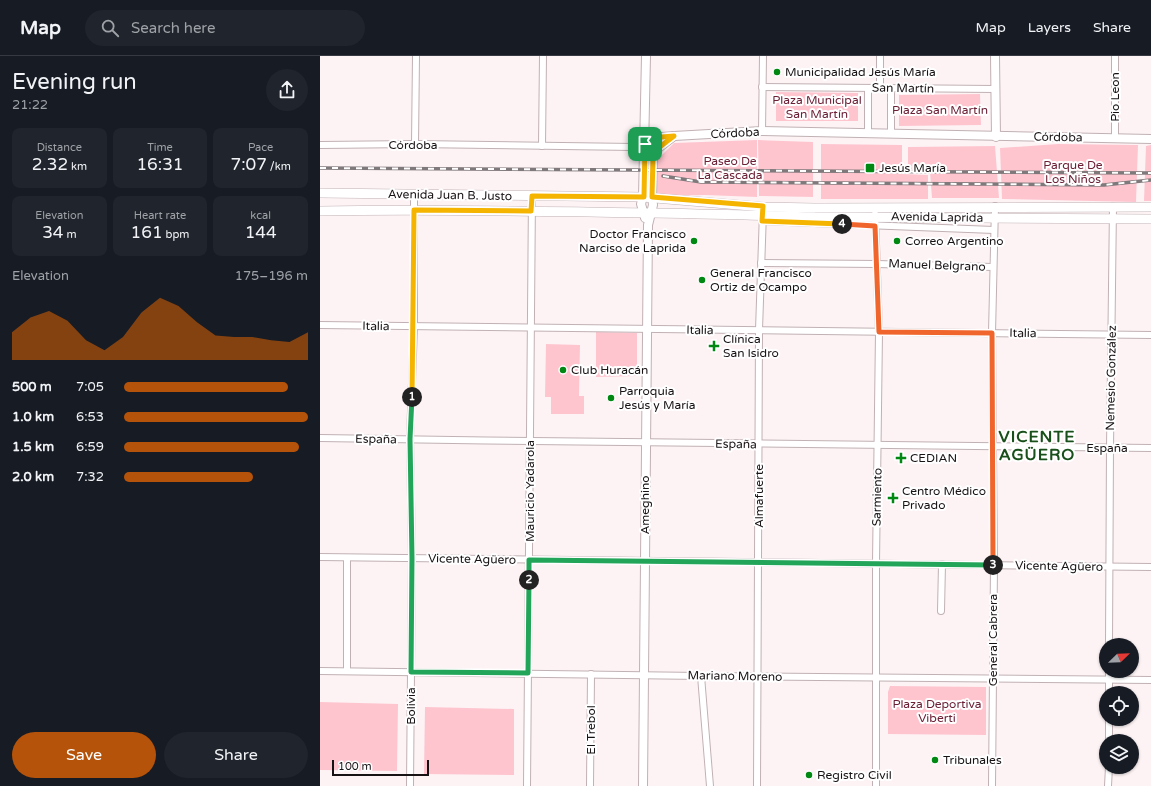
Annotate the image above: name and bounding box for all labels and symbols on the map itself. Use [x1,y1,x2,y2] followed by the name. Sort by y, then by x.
[785,65,936,79] place label: Municipalidad Jesús María
[772,67,782,77] marker: Municipalidad Jesús María
[1108,72,1122,122] street label: Pio Leon
[872,80,934,96] street label: San Martín
[772,93,862,121] park label: Plaza Municipal San Martín
[892,103,988,117] park label: Plaza San Martín
[710,125,760,141] street label: Córdoba
[628,127,662,161] pin
[1033,130,1083,144] street label: Córdoba
[388,138,438,152] street label: Córdoba
[697,154,763,182] park label: Paseo De La Cascada
[1043,158,1103,186] park label: Parque De Los Niños
[879,161,946,175] place label: Jesús María
[864,162,876,174] marker: Jesús María
[388,187,512,203] street label: Avenida Juan B. Justo
[891,209,983,225] street label: Avenida Laprida
[832,214,852,234] pin: 4
[579,227,686,255] place label: Doctor Francisco Narciso de Laprida
[905,234,1004,248] place label: Correo Argentino
[689,236,699,246] marker: Doctor Francisco Narciso de Laprida
[892,236,902,246] marker: Correo Argentino
[888,256,986,274] street label: Manuel Belgrano
[710,266,812,294] place label: General Francisco Ortiz de Ocampo
[697,275,707,285] marker: General Francisco Ortiz de Ocampo
[362,319,390,333] street label: Italia
[686,323,714,337] street label: Italia
[1103,325,1119,431] street label: Nemesio González
[1009,326,1037,340] street label: Italia
[723,332,779,360] place label: Clínica San Isidro
[708,340,720,352] marker: Clínica San Isidro
[571,363,648,377] place label: Club Huracán
[558,365,568,375] marker: Club Huracán
[619,384,696,412] place label: Parroquia Jesús y María
[402,387,422,407] pin: 1
[606,393,616,403] marker: Parroquia Jesús y María
[999,427,1075,465] district label: VICENTE AGÜERO
[355,432,397,446] street label: España
[715,437,757,451] street label: España
[523,440,537,542] street label: Mauricio Yadarola
[1086,441,1128,455] street label: España
[910,451,957,465] place label: CEDIAN
[895,452,907,464] marker: CEDIAN
[752,464,766,528] street label: Almafuerte
[869,468,885,526] street label: Sarmiento
[638,475,652,535] street label: Ameghino
[902,484,986,512] place label: Centro Médico Privado
[887,492,899,504] marker: Centro Médico Privado
[428,551,516,567] street label: Vicente Agüero
[983,555,1003,575] pin: 3
[1015,558,1103,574] street label: Vicente Agüero
[519,570,539,590] pin: 2
[986,594,1000,686] street label: General Cabrera
[1099,638,1139,678] north arrow
[687,668,783,684] street label: Mariano Moreno
[404,687,418,725] street label: Bolivia
[892,697,982,725] park label: Plaza Deportiva Viberti
[584,705,598,755] street label: El Trebol
[943,753,1002,767] place label: Tribunales
[930,755,940,765] marker: Tribunales
[332,758,429,777] scale bar
[817,768,892,782] place label: Registro Civil
[804,770,814,780] marker: Registro Civil

